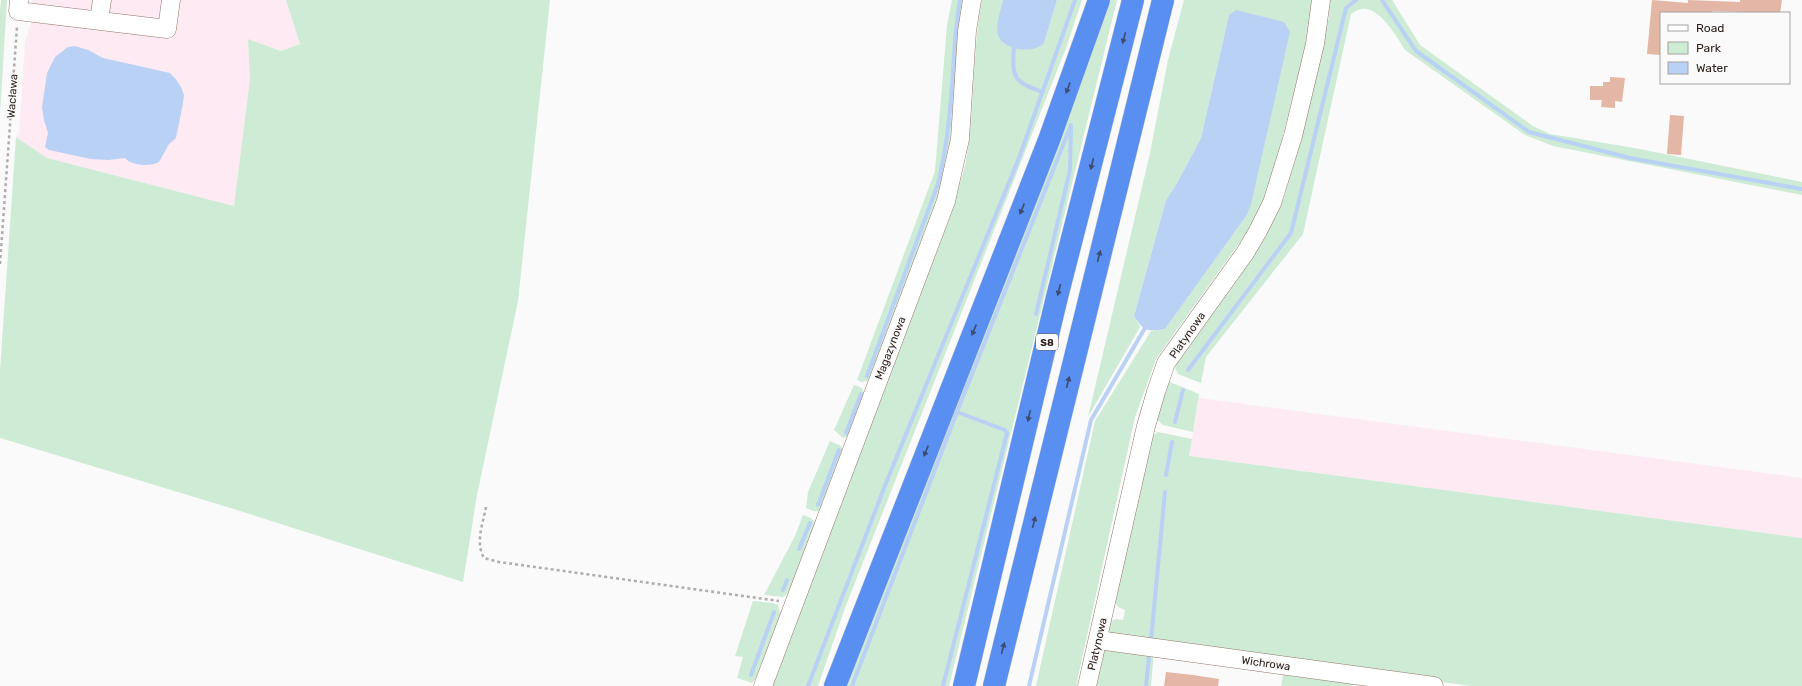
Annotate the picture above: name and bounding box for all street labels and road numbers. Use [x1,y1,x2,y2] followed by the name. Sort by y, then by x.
[4,73,21,119] street label: Wacława
[1167,310,1208,361] street label: Platynowa
[872,315,908,382] street label: Magazynowa
[1036,334,1058,350] road number: S8
[1085,616,1110,672] street label: Platynowa
[1241,654,1291,673] street label: Wichrowa

